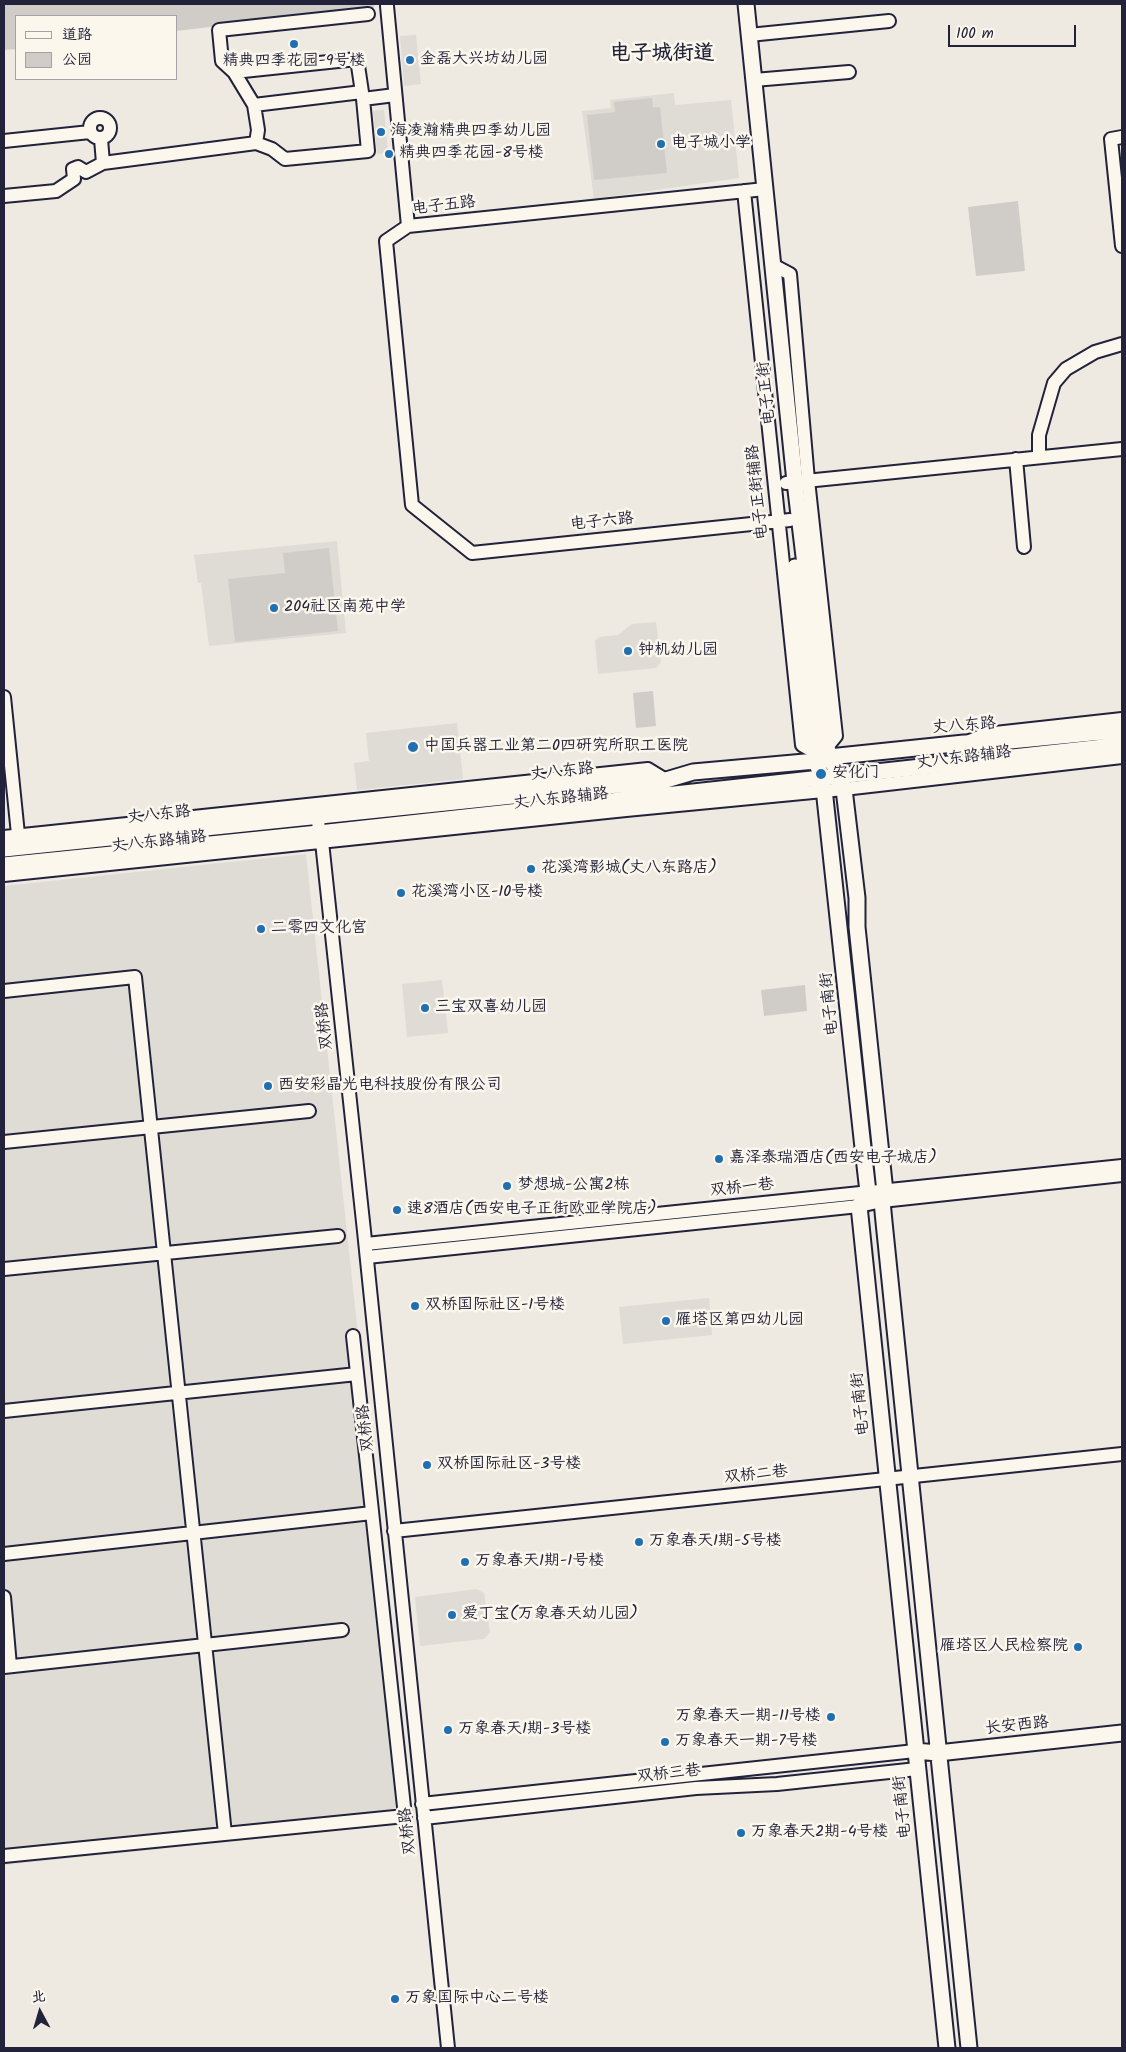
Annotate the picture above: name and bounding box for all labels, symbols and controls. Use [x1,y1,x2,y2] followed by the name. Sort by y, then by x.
[15,15,178,80] legend
[951,15,1078,47] scale bar
[956,22,994,46] text: 100 m
[62,23,92,47] text: 道路
[288,38,300,50] marker: 精典四季花园-9号楼
[610,42,714,68] district label: 电子城街道
[62,48,92,72] text: 公园
[420,50,548,70] place label: 金磊大兴坊幼儿园
[222,52,366,72] place label: 精典四季花园-9号楼
[404,54,416,66] marker: 金磊大兴坊幼儿园
[391,122,551,142] place label: 海凌瀚精典四季幼儿园
[375,126,387,138] marker: 海凌瀚精典四季幼儿园
[671,134,751,154] place label: 电子城小学
[655,138,667,150] marker: 电子城小学
[399,144,544,164] place label: 精典四季花园-8号楼
[383,148,395,160] marker: 精典四季花园-8号楼
[411,194,477,220] street label: 电子五路
[755,360,781,426] street label: 电子正街
[744,443,774,541] street label: 电子正街辅路
[569,510,635,536] street label: 电子六路
[284,598,406,618] place label: 204社区南苑中学
[268,602,280,614] marker: 204社区南苑中学
[638,641,718,661] place label: 钟机幼儿园
[622,645,634,657] marker: 钟机幼儿园
[931,715,997,739] street label: 丈八东路
[424,737,688,757] place label: 中国兵器工业第二0四研究所职工医院
[406,740,420,754] marker: 中国兵器工业第二0四研究所职工医院
[915,744,1013,774] street label: 丈八东路辅路
[529,760,595,786] street label: 丈八东路
[832,764,880,784] place label: 安化门
[814,767,828,781] marker: 安化门
[512,785,610,815] street label: 丈八东路辅路
[126,803,192,829] street label: 丈八东路
[110,828,208,858] street label: 丈八东路辅路
[541,859,717,879] place label: 花溪湾影城(丈八东路店)
[525,863,537,875] marker: 花溪湾影城(丈八东路店)
[411,883,543,903] place label: 花溪湾小区-10号楼
[395,887,407,899] marker: 花溪湾小区-10号楼
[271,919,367,939] place label: 二零四文化宫
[255,923,267,935] marker: 二零四文化宫
[818,971,844,1037] street label: 电子南街
[435,998,547,1018] place label: 三宝双喜幼儿园
[314,1001,338,1051] street label: 双桥路
[419,1002,431,1014] marker: 三宝双喜幼儿园
[278,1076,502,1096] place label: 西安彩晶光电科技股份有限公司
[262,1080,274,1092] marker: 西安彩晶光电科技股份有限公司
[729,1149,937,1169] place label: 嘉泽泰瑞酒店(西安电子城店)
[713,1153,725,1165] marker: 嘉泽泰瑞酒店(西安电子城店)
[517,1176,630,1196] place label: 梦想城-公寓2栋
[709,1176,775,1202] street label: 双桥一巷
[501,1180,513,1192] marker: 梦想城-公寓2栋
[407,1200,656,1220] place label: 速8酒店(西安电子正街欧亚学院店)
[391,1204,403,1216] marker: 速8酒店(西安电子正街欧亚学院店)
[425,1296,565,1316] place label: 双桥国际社区-1号楼
[409,1300,421,1312] marker: 双桥国际社区-1号楼
[676,1311,804,1331] place label: 雁塔区第四幼儿园
[660,1315,672,1327] marker: 雁塔区第四幼儿园
[849,1371,875,1437] street label: 电子南街
[355,1403,379,1453] street label: 双桥路
[437,1455,581,1475] place label: 双桥国际社区-3号楼
[421,1459,433,1471] marker: 双桥国际社区-3号楼
[723,1463,789,1489] street label: 双桥二巷
[649,1532,782,1552] place label: 万象春天1期-5号楼
[633,1536,645,1548] marker: 万象春天1期-5号楼
[475,1552,604,1572] place label: 万象春天1期-1号楼
[459,1556,471,1568] marker: 万象春天1期-1号楼
[462,1605,638,1625] place label: 爱丁宝(万象春天幼儿园)
[446,1609,458,1621] marker: 爱丁宝(万象春天幼儿园)
[940,1637,1068,1657] place label: 雁塔区人民检察院
[1072,1641,1084,1653] marker: 雁塔区人民检察院
[676,1707,821,1727] place label: 万象春天一期-11号楼
[825,1711,837,1723] marker: 万象春天一期-11号楼
[984,1714,1050,1740] street label: 长安西路
[458,1720,592,1740] place label: 万象春天1期-3号楼
[442,1724,454,1736] marker: 万象春天1期-3号楼
[675,1732,818,1752] place label: 万象春天一期-7号楼
[659,1736,671,1748] marker: 万象春天一期-7号楼
[636,1762,702,1788] street label: 双桥三巷
[891,1774,917,1840] street label: 电子南街
[397,1806,421,1856] street label: 双桥路
[751,1823,888,1843] place label: 万象春天2期-4号楼
[735,1827,747,1839] marker: 万象春天2期-4号楼
[30,1985,47,2009] text: 北
[15,1987,65,2037] north arrow
[405,1989,549,2009] place label: 万象国际中心二号楼
[389,1993,401,2005] marker: 万象国际中心二号楼

